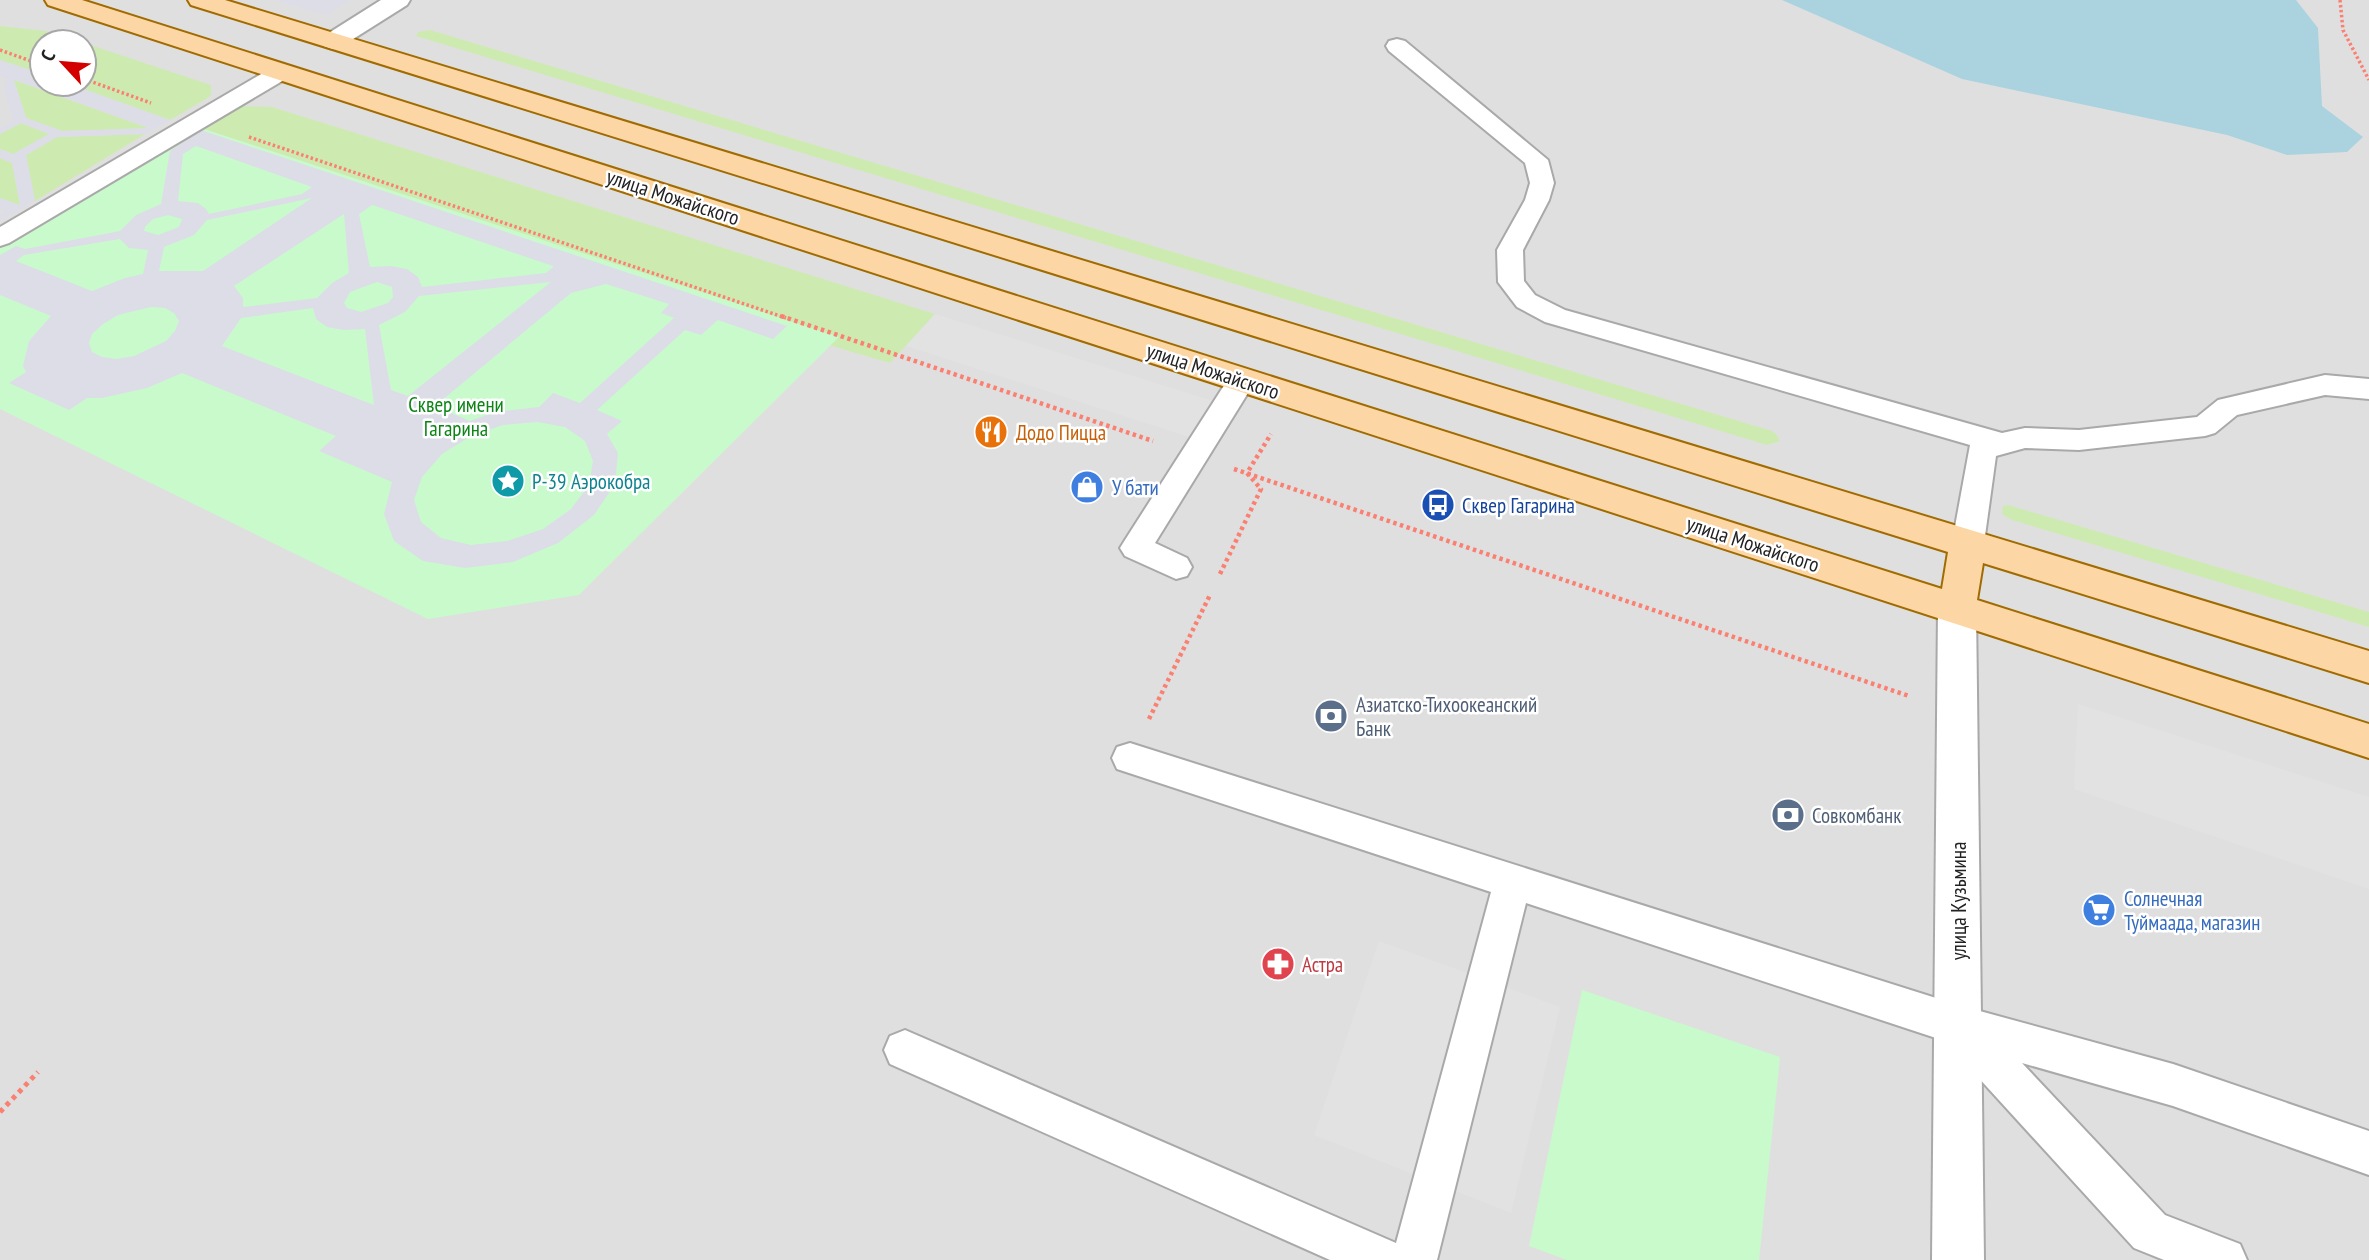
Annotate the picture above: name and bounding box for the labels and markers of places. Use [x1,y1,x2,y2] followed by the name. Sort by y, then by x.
[972,413,1010,451] restaurant icon: Додо Пицца
[1016,419,1106,446] place label: Додо Пицца
[489,462,527,500] place icon: P-39 Аэрокобра
[532,468,651,495] place label: P-39 Аэрокобра
[1068,468,1106,506] shop icon: У бати
[1112,474,1159,501] place label: У бати
[1419,486,1457,524] bus stop icon: Сквер Гагарина
[1462,492,1575,519] place label: Сквер Гагарина
[1356,691,1537,742] place label: Азиатско-Тихоокеанский Банк
[1312,697,1350,735] bank icon: Азиатско-Тихоокеанский Банк
[1769,796,1807,834] bank icon: Совкомбанк
[1812,802,1901,829] place label: Совкомбанк
[2124,885,2260,936] place label: Солнечная Туймаада, магазин
[2080,891,2118,929] supermarket icon: Солнечная Туймаада, магазин
[1259,945,1297,983] pharmacy icon: Астра
[1302,951,1343,978] place label: Астра

